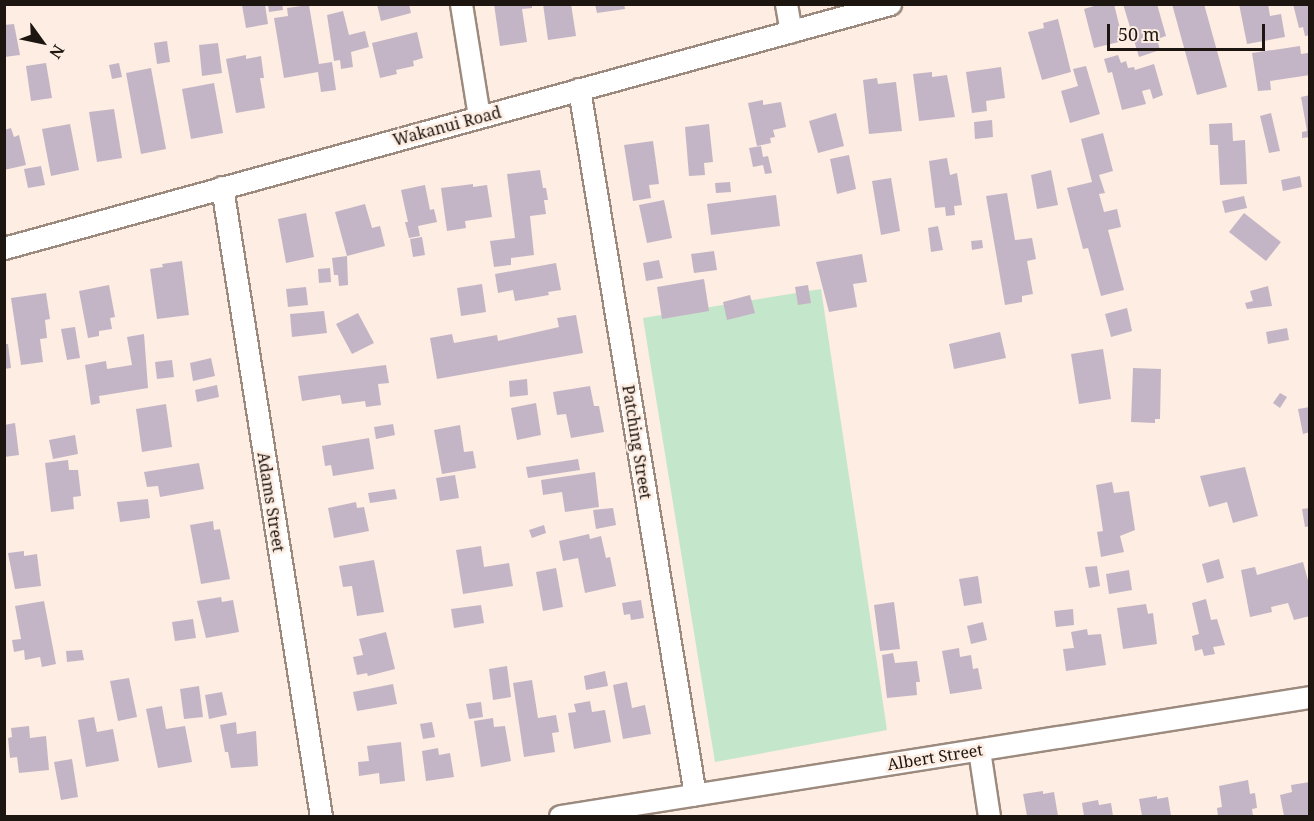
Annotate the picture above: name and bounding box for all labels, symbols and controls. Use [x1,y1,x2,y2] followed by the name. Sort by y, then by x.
[12,12,72,72] north arrow
[1110,12,1268,50] scale bar
[1118,22,1160,46] text: 50 m
[44,41,70,63] text: N
[391,102,503,150] street label: Wakanui Road
[619,384,655,500] street label: Patching Street
[254,451,288,553] street label: Adams Street
[886,740,984,774] street label: Albert Street

